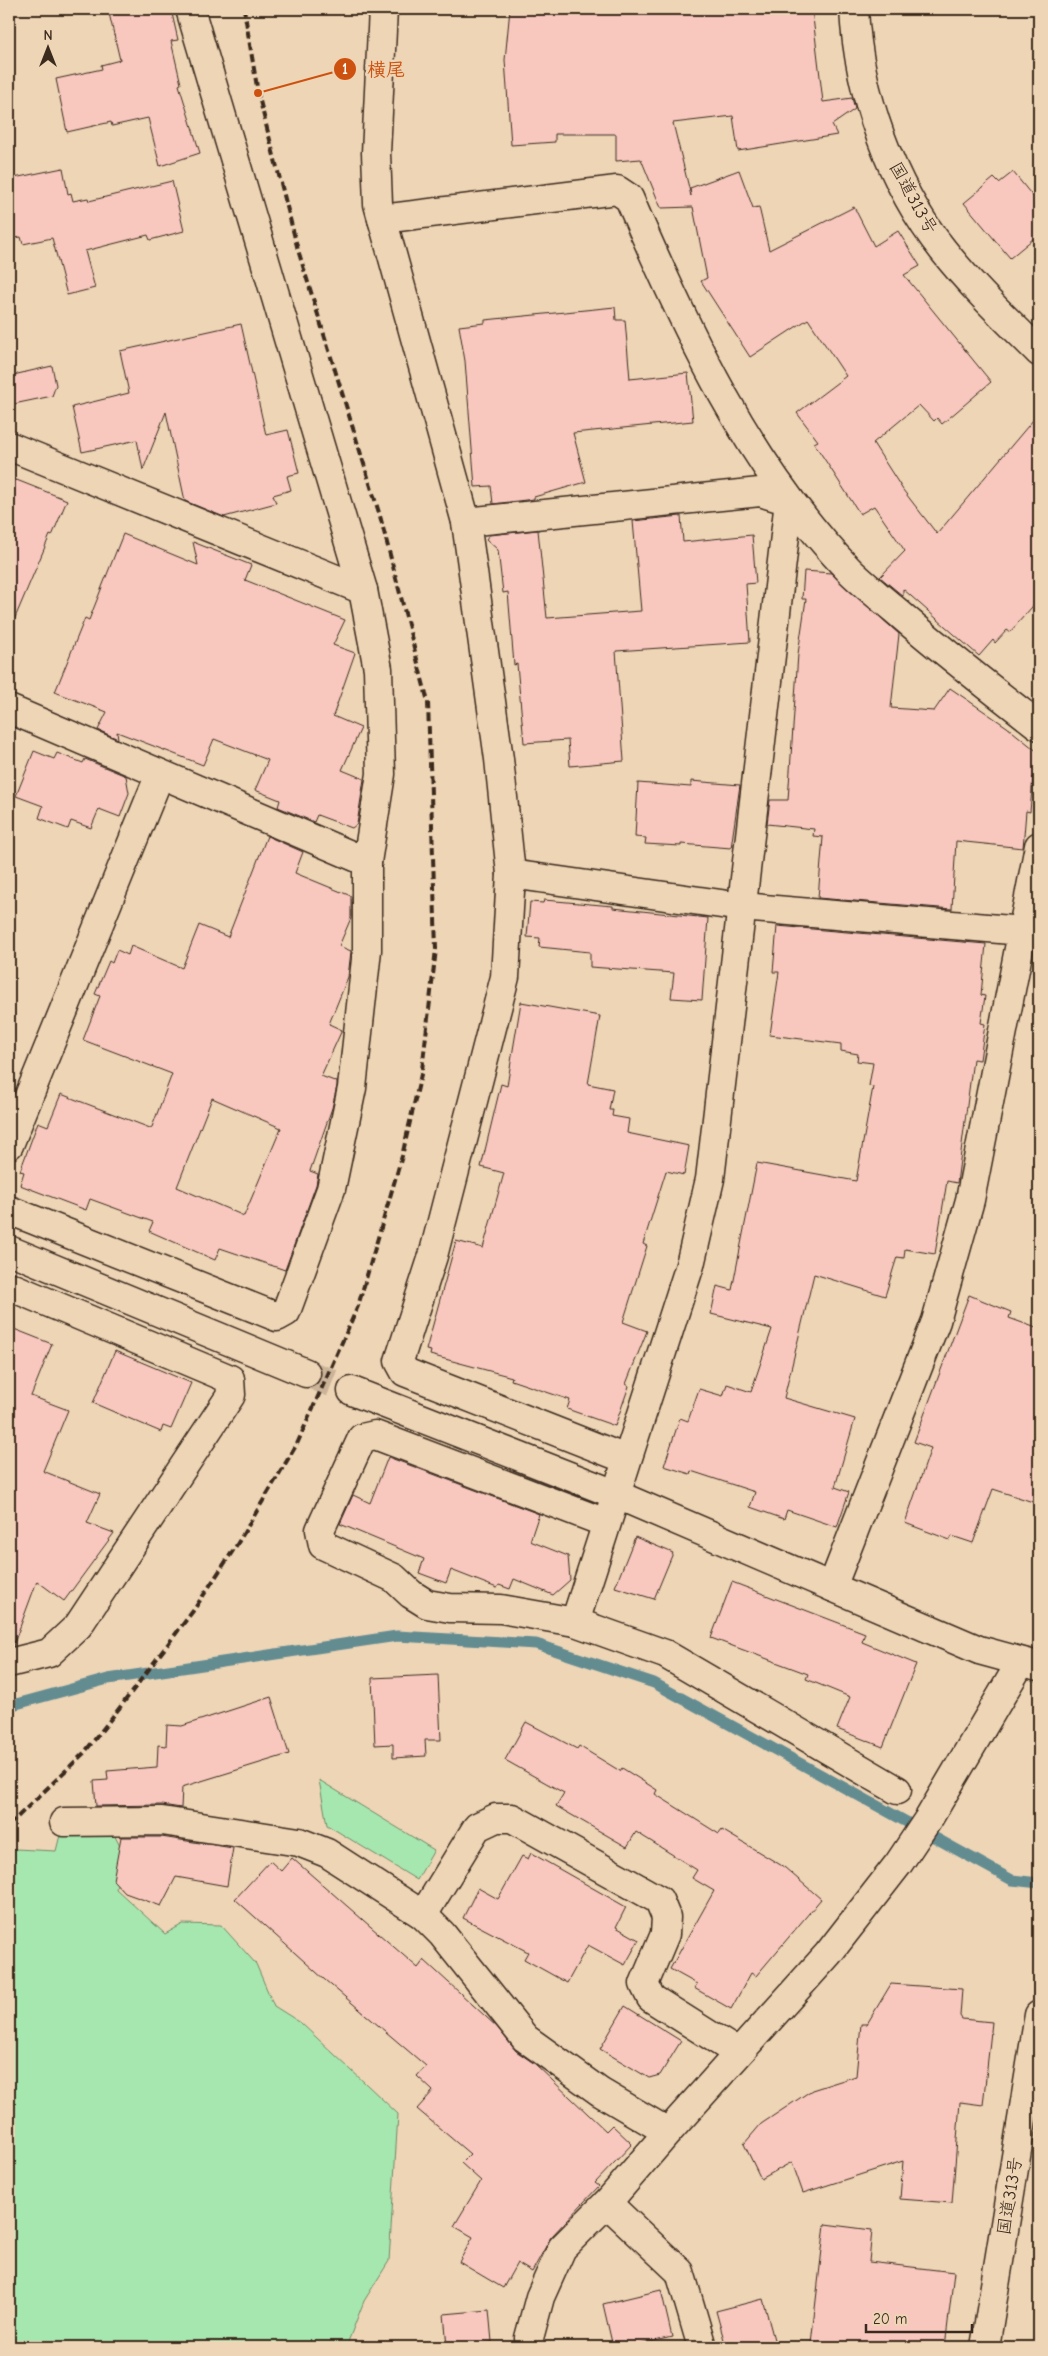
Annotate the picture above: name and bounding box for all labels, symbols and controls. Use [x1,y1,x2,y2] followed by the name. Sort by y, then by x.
[22,22,72,72] north arrow
[43,27,53,44] text: N
[332,52,415,86] callout: 横尾
[367,59,405,81] text: 横尾
[342,60,348,78] text: 1
[885,158,941,238] street label: 国道313号
[993,2155,1027,2237] street label: 国道313号
[866,2301,972,2333] scale bar
[873,2310,907,2328] text: 20 m

